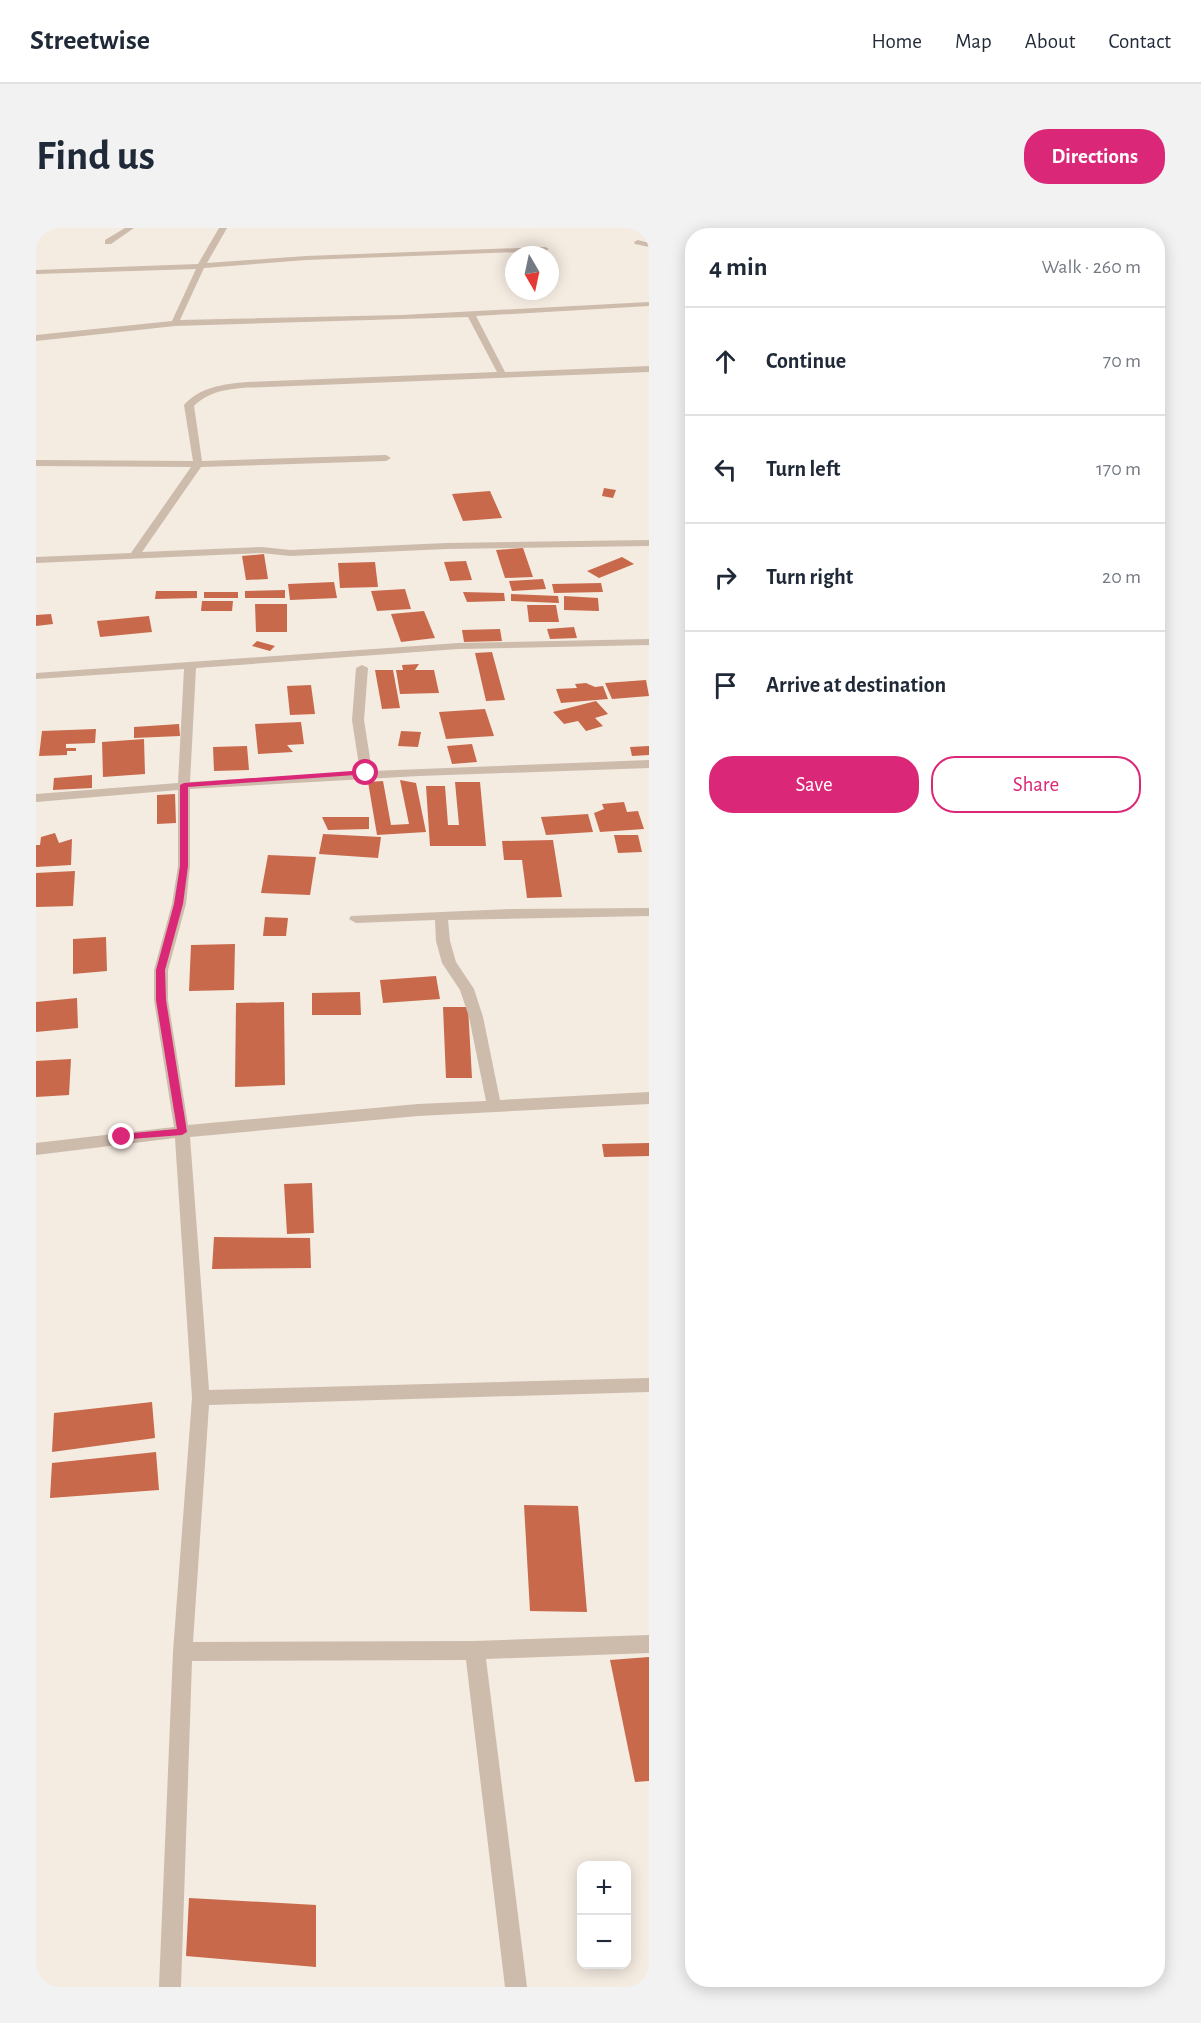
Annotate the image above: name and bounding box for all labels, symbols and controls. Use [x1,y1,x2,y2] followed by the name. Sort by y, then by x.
[30,27,150,55] text: Streetwise
[871,31,922,52] text: Home
[955,31,992,52] text: Map
[1025,31,1075,52] text: About
[1108,31,1171,52] text: Contact
[1024,129,1165,184] button: Directions
[36,135,155,177] text: Find us
[505,246,559,300] north arrow
[709,254,768,280] text: 4 min
[1041,257,1141,277] text: Walk · 260 m
[709,345,742,378] icon: ahead
[766,350,846,372] text: Continue
[1103,351,1141,371] text: 70 m
[709,453,742,486] icon: left
[766,458,840,480] text: Turn left
[1096,459,1141,479] text: 170 m
[709,561,742,594] icon: right
[766,566,853,588] text: Turn right
[1102,567,1141,587] text: 20 m
[709,669,742,702] icon: arrive
[766,674,946,696] text: Arrive at destination
[709,756,919,813] button: Save
[931,756,1141,813] button: Share
[352,759,378,785] route start
[108,1123,134,1149] route end
[577,1861,631,1969] map controls
[577,1861,631,1915] button: +
[577,1915,631,1969] button: −

